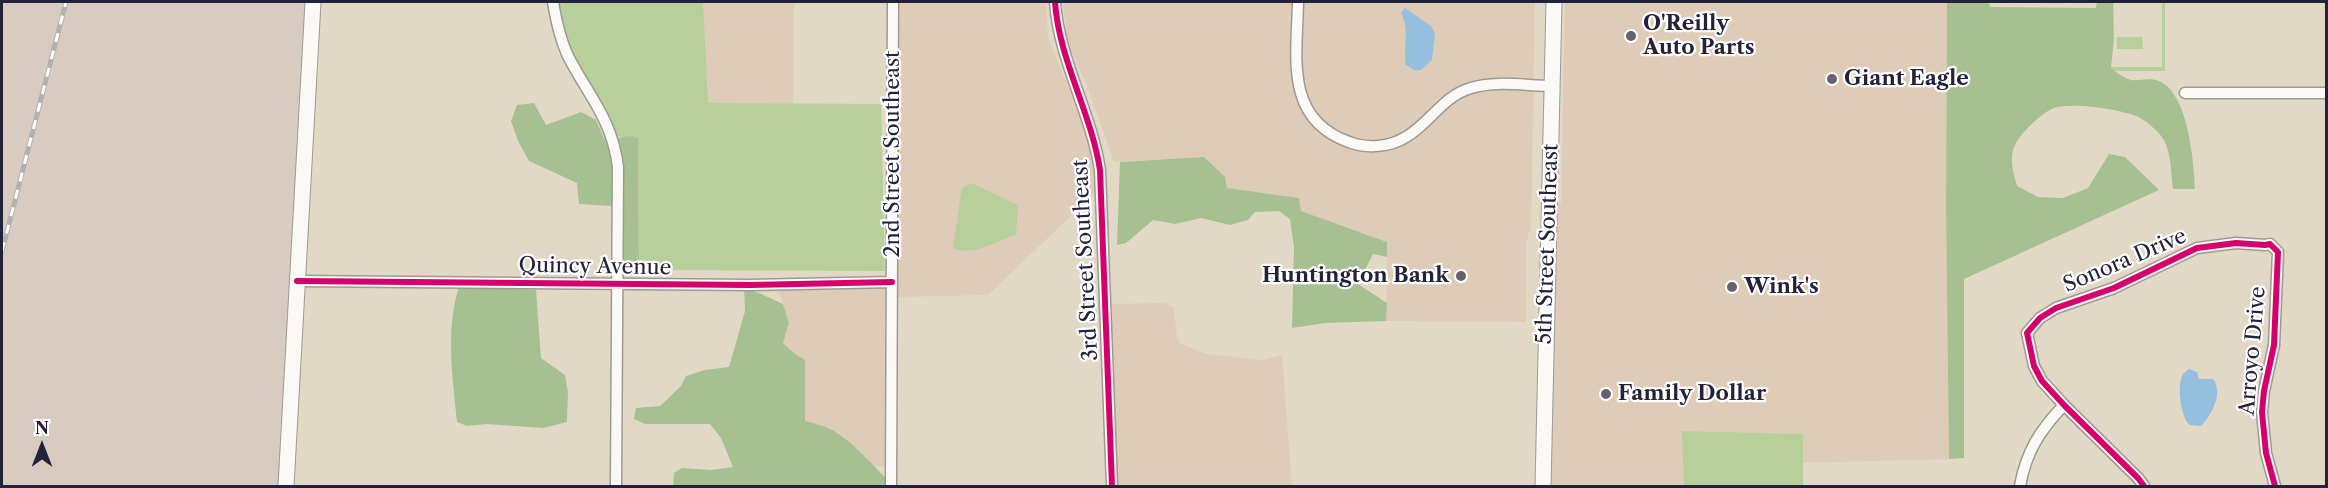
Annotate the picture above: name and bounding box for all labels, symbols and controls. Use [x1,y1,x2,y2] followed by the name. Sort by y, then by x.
[1643,11,1754,61] place label: O'Reilly Auto Parts
[1624,29,1638,43] marker: O'Reilly Auto Parts
[880,51,906,257] street label: 2nd Street Southeast
[1844,66,1969,92] place label: Giant Eagle
[1825,72,1839,86] marker: Giant Eagle
[1532,143,1564,345] street label: 5th Street Southeast
[1068,159,1104,361] street label: 3rd Street Southeast
[2060,224,2190,298] street label: Sonora Drive
[518,253,672,281] street label: Quincy Avenue
[1262,263,1449,289] place label: Huntington Bank
[1454,269,1468,283] marker: Huntington Bank
[1744,274,1819,300] place label: Wink's
[1725,280,1739,294] marker: Wink's
[2235,285,2271,417] street label: Arroyo Drive
[1618,381,1766,407] place label: Family Dollar
[1599,387,1613,401] marker: Family Dollar
[12,416,72,476] north arrow
[35,418,49,438] text: N

